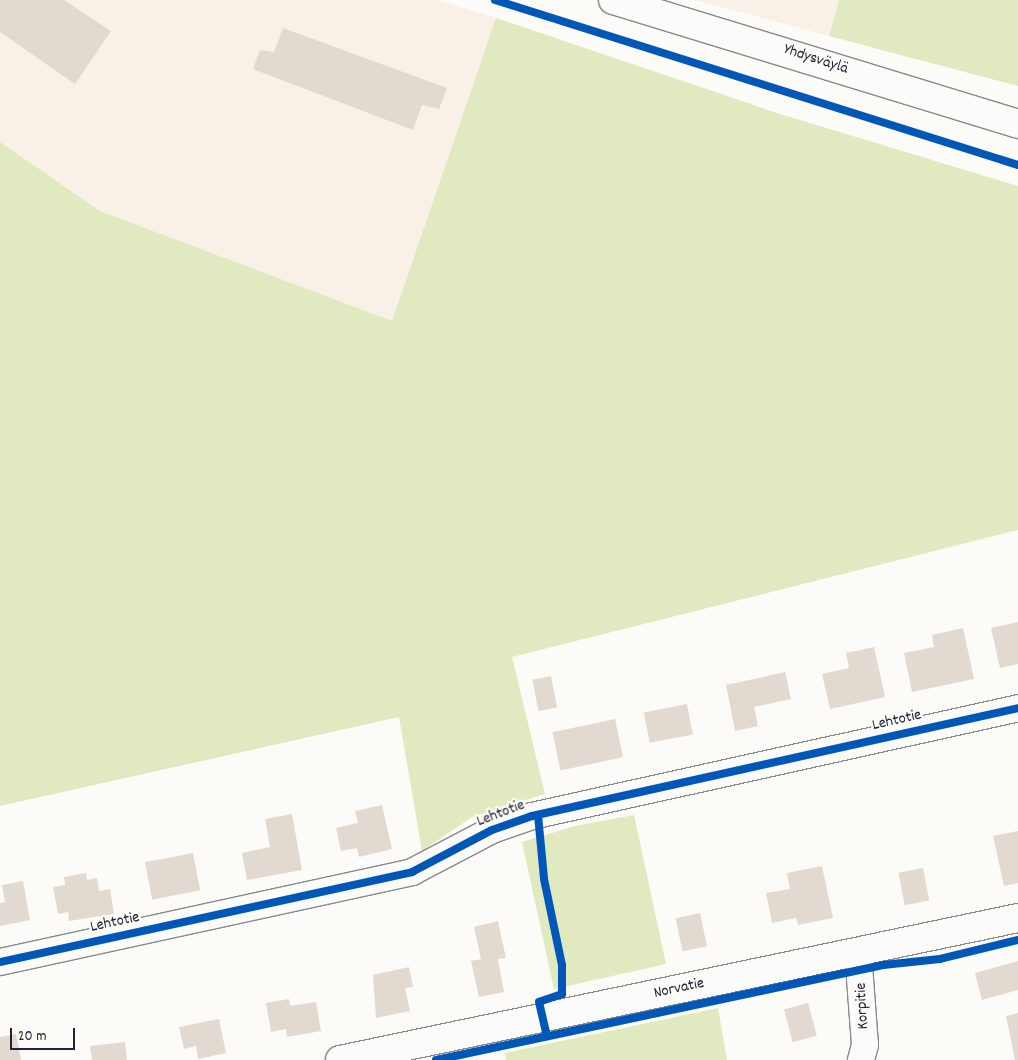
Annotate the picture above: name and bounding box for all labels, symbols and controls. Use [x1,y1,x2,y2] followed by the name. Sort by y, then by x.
[781,41,851,79] street label: Yhdysväylä
[871,706,923,736] street label: Lehtotie
[474,796,528,832] street label: Lehtotie
[89,908,141,938] street label: Lehtotie
[652,974,706,1004] street label: Norvatie
[852,982,874,1030] street label: Korpitie
[12,1018,78,1050] scale bar
[18,1026,46,1048] text: 20 m

